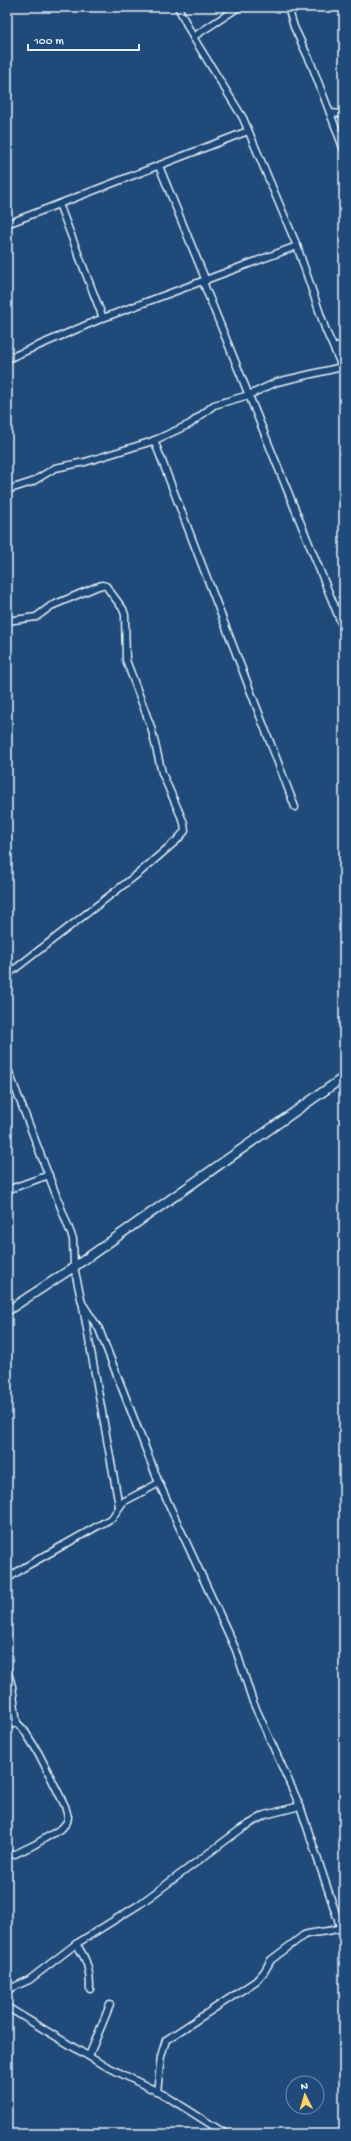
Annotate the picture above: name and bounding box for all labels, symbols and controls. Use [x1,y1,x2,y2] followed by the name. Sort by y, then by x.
[28,26,139,52] scale bar
[33,35,64,49] text: 100 m
[285,2075,325,2115] north arrow
[300,2081,308,2093] text: N

